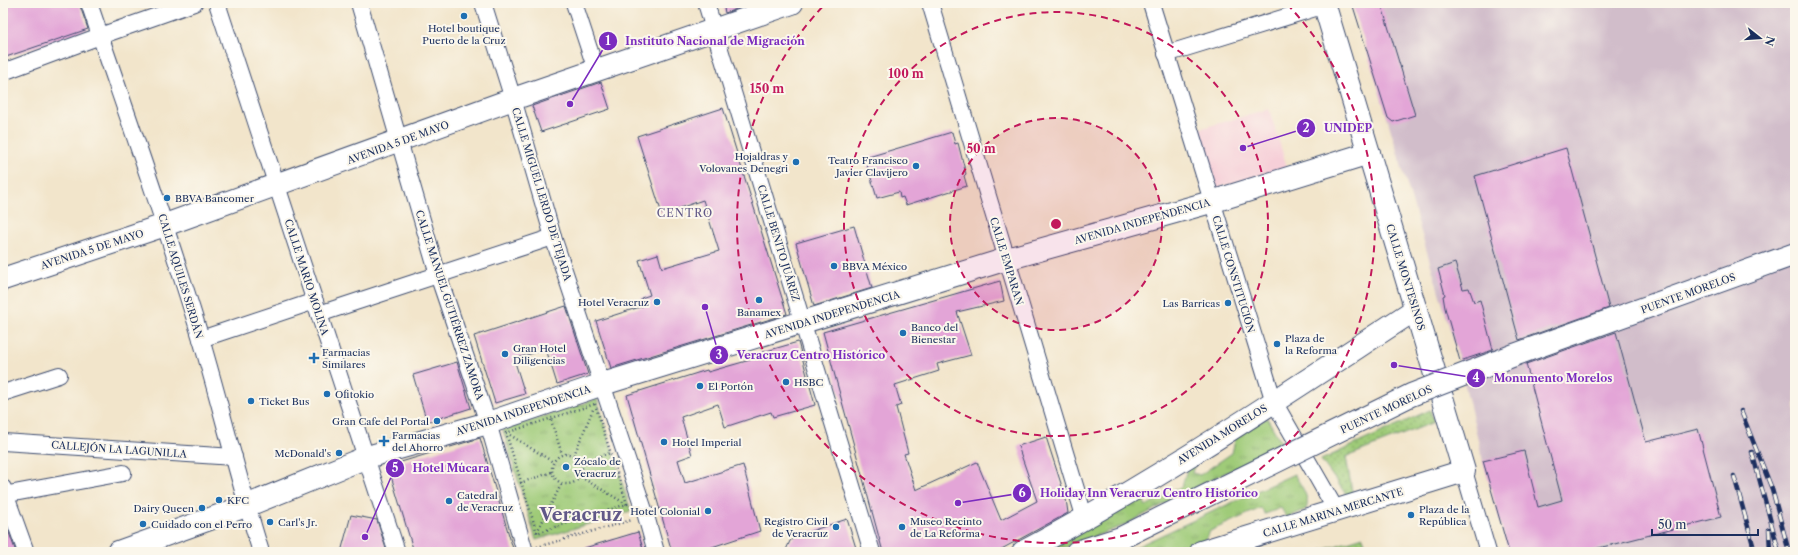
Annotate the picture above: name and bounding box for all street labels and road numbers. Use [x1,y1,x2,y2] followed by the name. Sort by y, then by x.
[509,106,574,283] street label: CALLE MIGUEL LERDO DE TEJADA
[344,118,451,167] street label: AVENIDA 5 DE MAYO
[755,183,803,303] street label: CALLE BENITO JUÁREZ
[1072,196,1212,247] street label: AVENIDA INDEPENDENCIA
[413,208,487,402] street label: CALLE MANUEL GUTIÉRREZ ZAMORA
[155,212,206,340] street label: CALLE AQUILES SERDÁN
[1209,214,1258,334] street label: CALLE CONSTITUCIÓN
[987,216,1026,307] street label: CALLE EMPARAN
[282,217,332,337] street label: CALLE MARIO MOLINA
[1383,222,1428,332] street label: CALLE MONTESINOS
[38,227,145,273] street label: AVENIDA 5 DE MAYO
[1639,270,1737,317] street label: PUENTE MORELOS
[762,288,902,342] street label: AVENIDA INDEPENDENCIA
[453,382,593,439] street label: AVENIDA INDEPENDENCIA
[1338,382,1434,436] street label: PUENTE MORELOS
[1174,401,1270,468] street label: AVENIDA MORELOS
[51,438,188,461] street label: CALLEJÓN LA LAGUNILLA
[1261,485,1405,540] street label: CALLE MARINA MERCANTE

